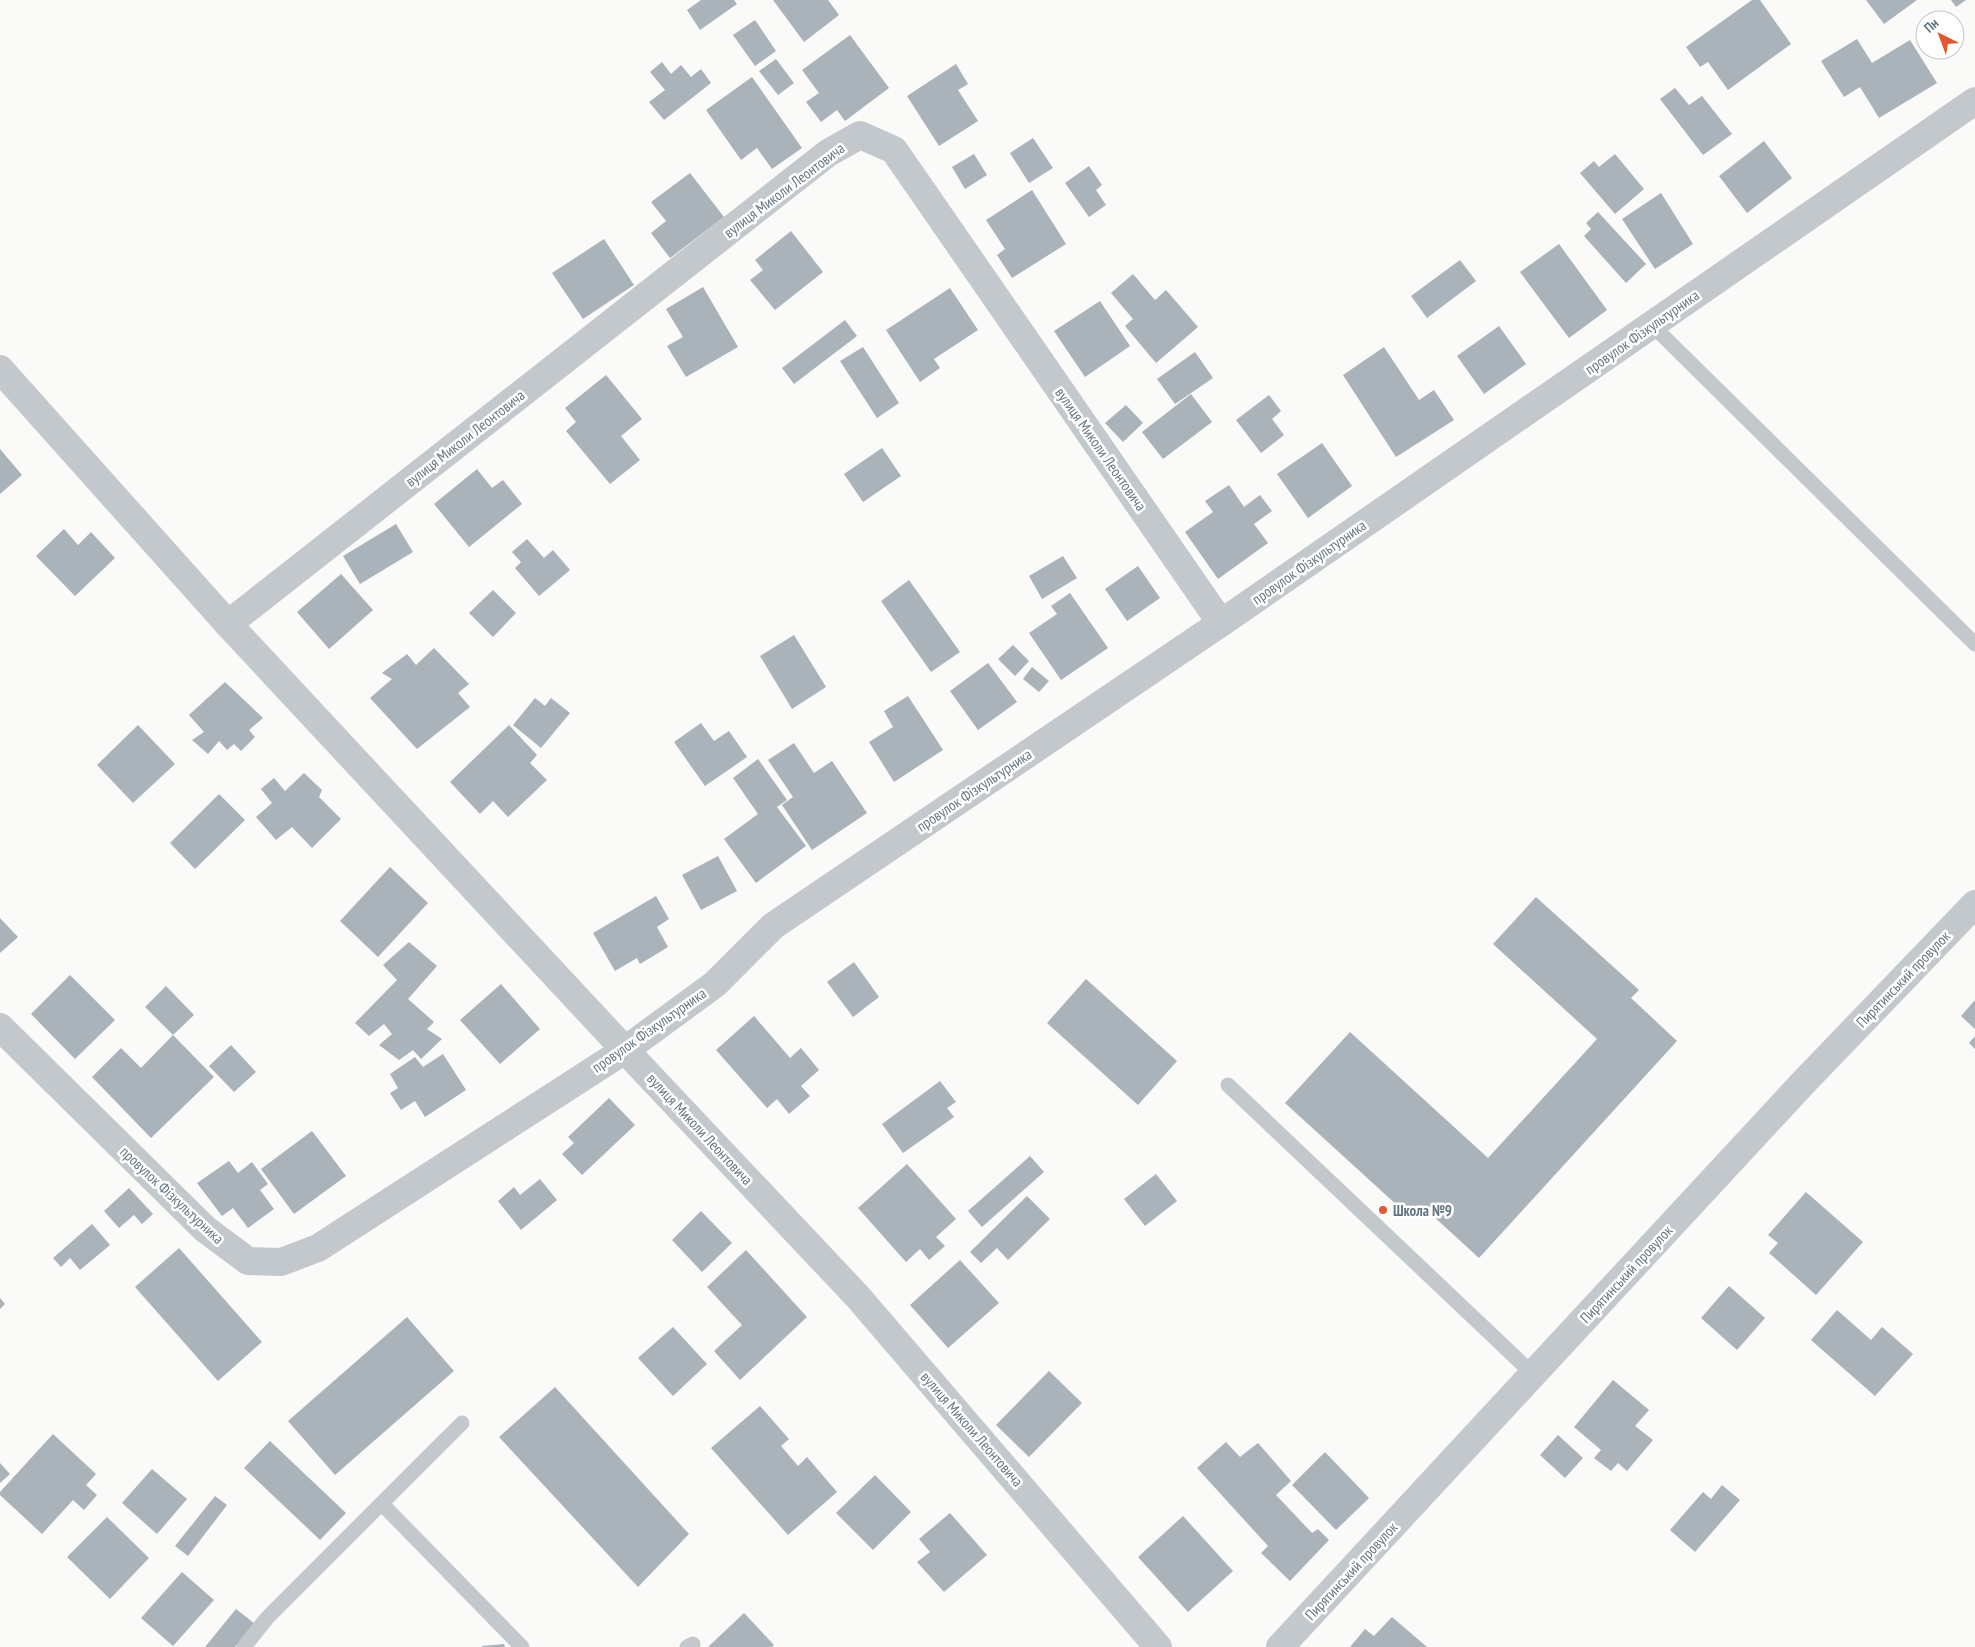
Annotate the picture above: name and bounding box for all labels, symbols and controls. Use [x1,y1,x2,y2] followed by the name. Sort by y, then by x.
[1915,10,1965,60] north arrow
[1920,14,1942,37] text: Пн
[720,138,848,242] street label: вулиця Миколи Леонтовича
[1581,286,1703,378] street label: провулок Фізкультурника
[1051,384,1151,514] street label: вулиця Миколи Леонтовича
[402,385,528,491] street label: вулиця Миколи Леонтовича
[1248,516,1370,608] street label: провулок Фізкультурника
[913,744,1035,836] street label: провулок Фізкультурника
[1852,927,1954,1031] street label: Пирятинський провулок
[588,984,710,1076] street label: провулок Фізкультурника
[643,1069,757,1189] street label: вулиця Миколи Леонтовича
[116,1142,228,1248] street label: провулок Фізкультурника
[1393,1201,1452,1220] place label: Школа №9
[1377,1204,1389,1216] marker: Школа №9
[1576,1221,1676,1327] street label: Пирятинський провулок
[917,1368,1027,1490] street label: вулиця Миколи Леонтовича
[1301,1518,1401,1624] street label: Пирятинський провулок

